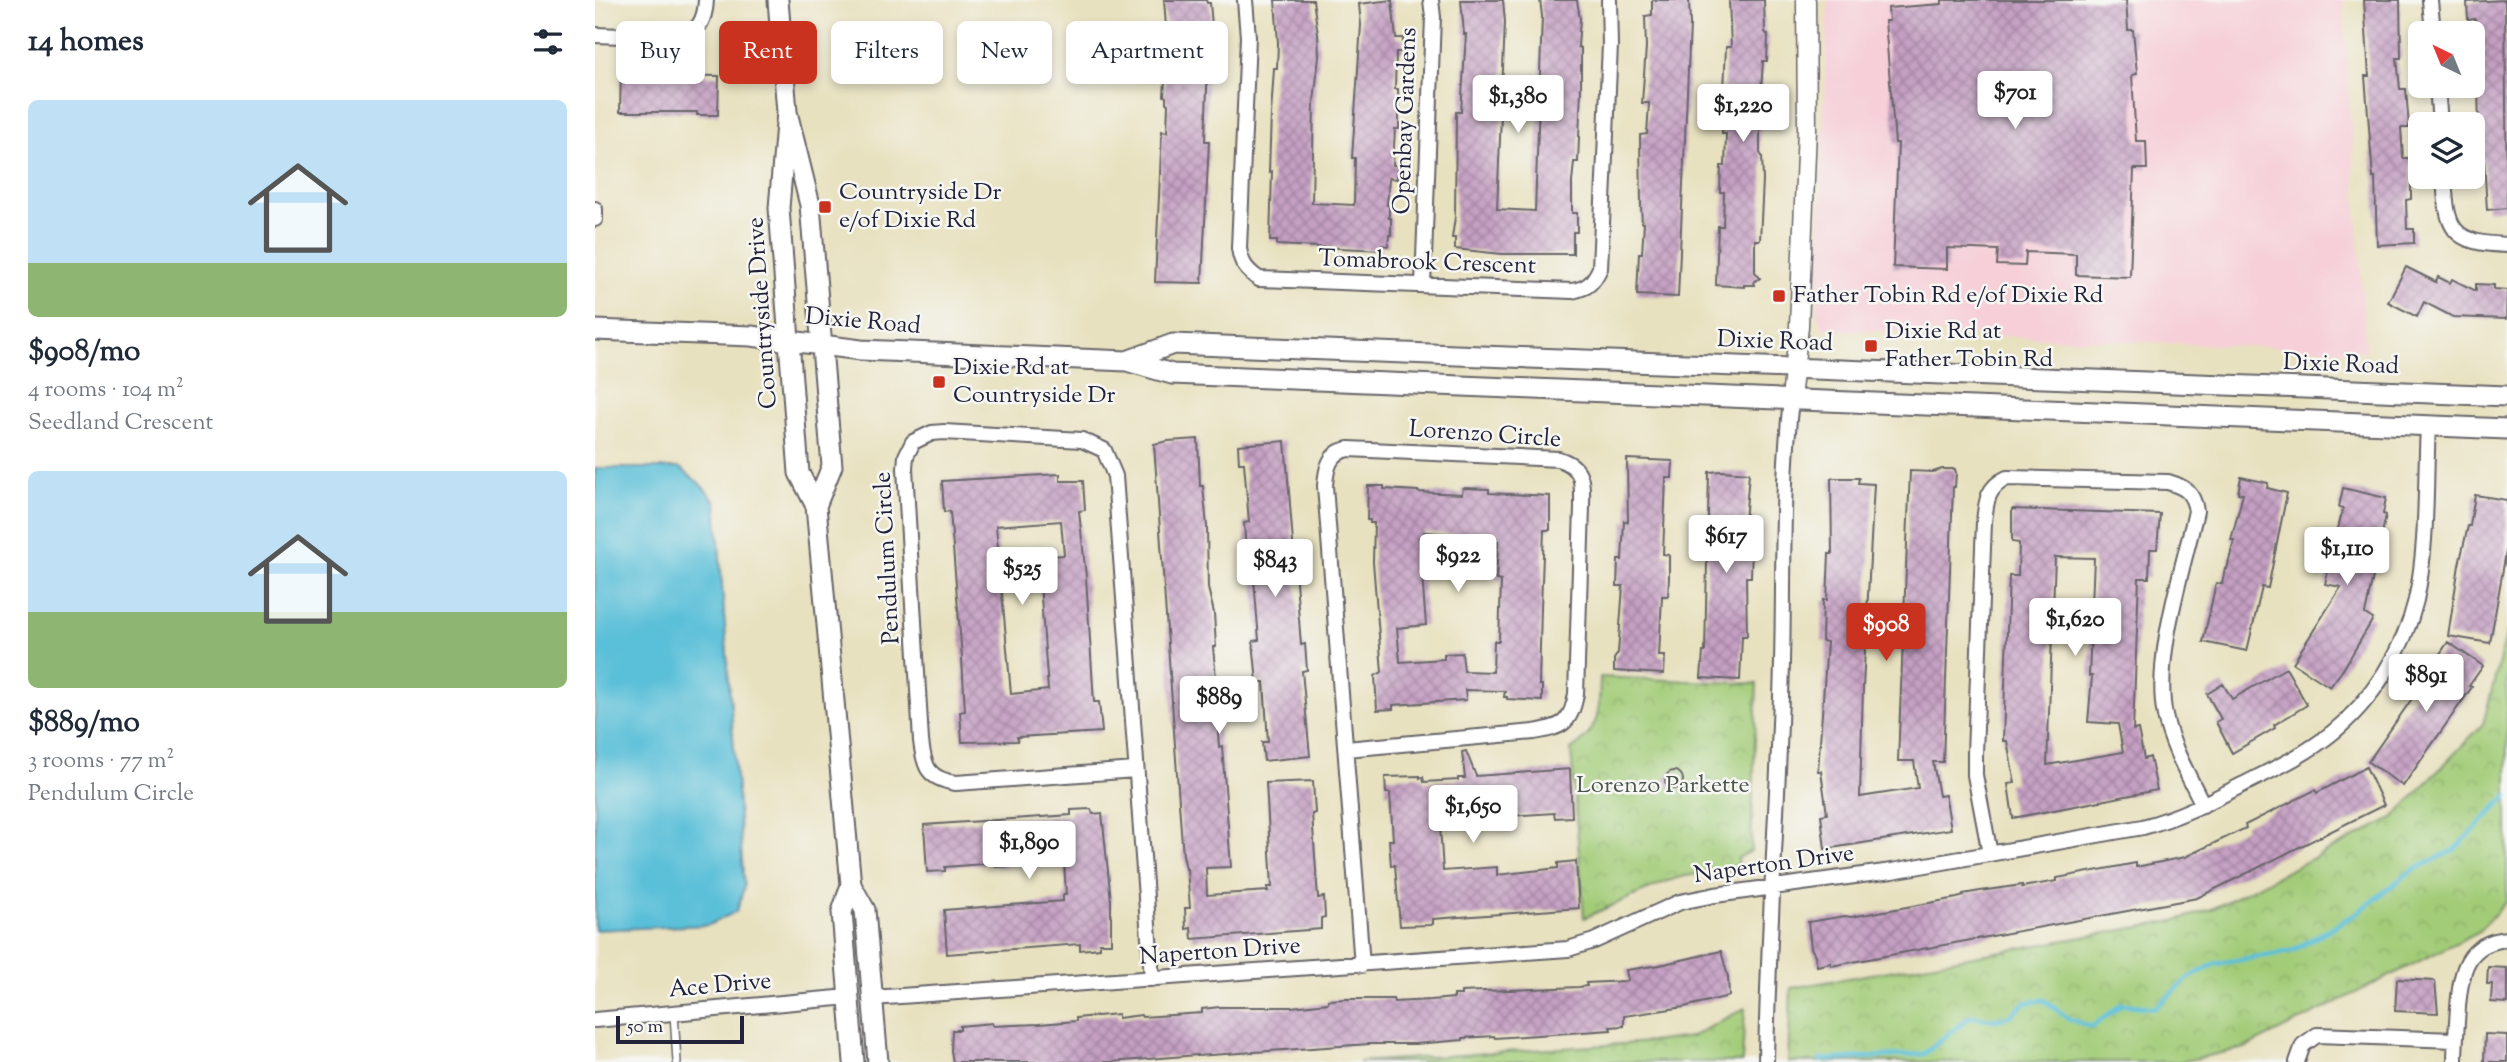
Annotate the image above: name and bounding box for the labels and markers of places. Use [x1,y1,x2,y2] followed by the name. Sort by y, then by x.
[1974,72,2056,131] pin: $701
[1461,76,1575,135] pin: $1,380
[1686,85,1800,144] pin: $1,220
[839,176,1001,238] place label: Countryside Dr e/of Dixie Rd
[817,199,833,215] marker: Countryside Dr e/of Dixie Rd
[1793,279,2104,313] place label: Father Tobin Rd e/of Dixie Rd
[1771,288,1787,304] marker: Father Tobin Rd e/of Dixie Rd
[1885,315,2054,377] place label: Dixie Rd at Father Tobin Rd
[1863,338,1879,354] marker: Dixie Rd at Father Tobin Rd
[953,351,1115,413] place label: Dixie Rd at Countryside Dr
[931,374,947,390] marker: Dixie Rd at Countryside Dr
[1685,516,1767,575] pin: $617
[2290,528,2404,587] pin: $1,110
[1417,534,1499,594] pin: $922
[1234,540,1316,599] pin: $843
[981,548,1063,607] pin: $525
[2018,598,2132,658] pin: $1,620
[1845,604,1927,663] pin: $908
[2385,654,2467,714] pin: $891
[1178,676,1260,736] pin: $889
[1416,786,1530,845] pin: $1,650
[972,822,1086,881] pin: $1,890

